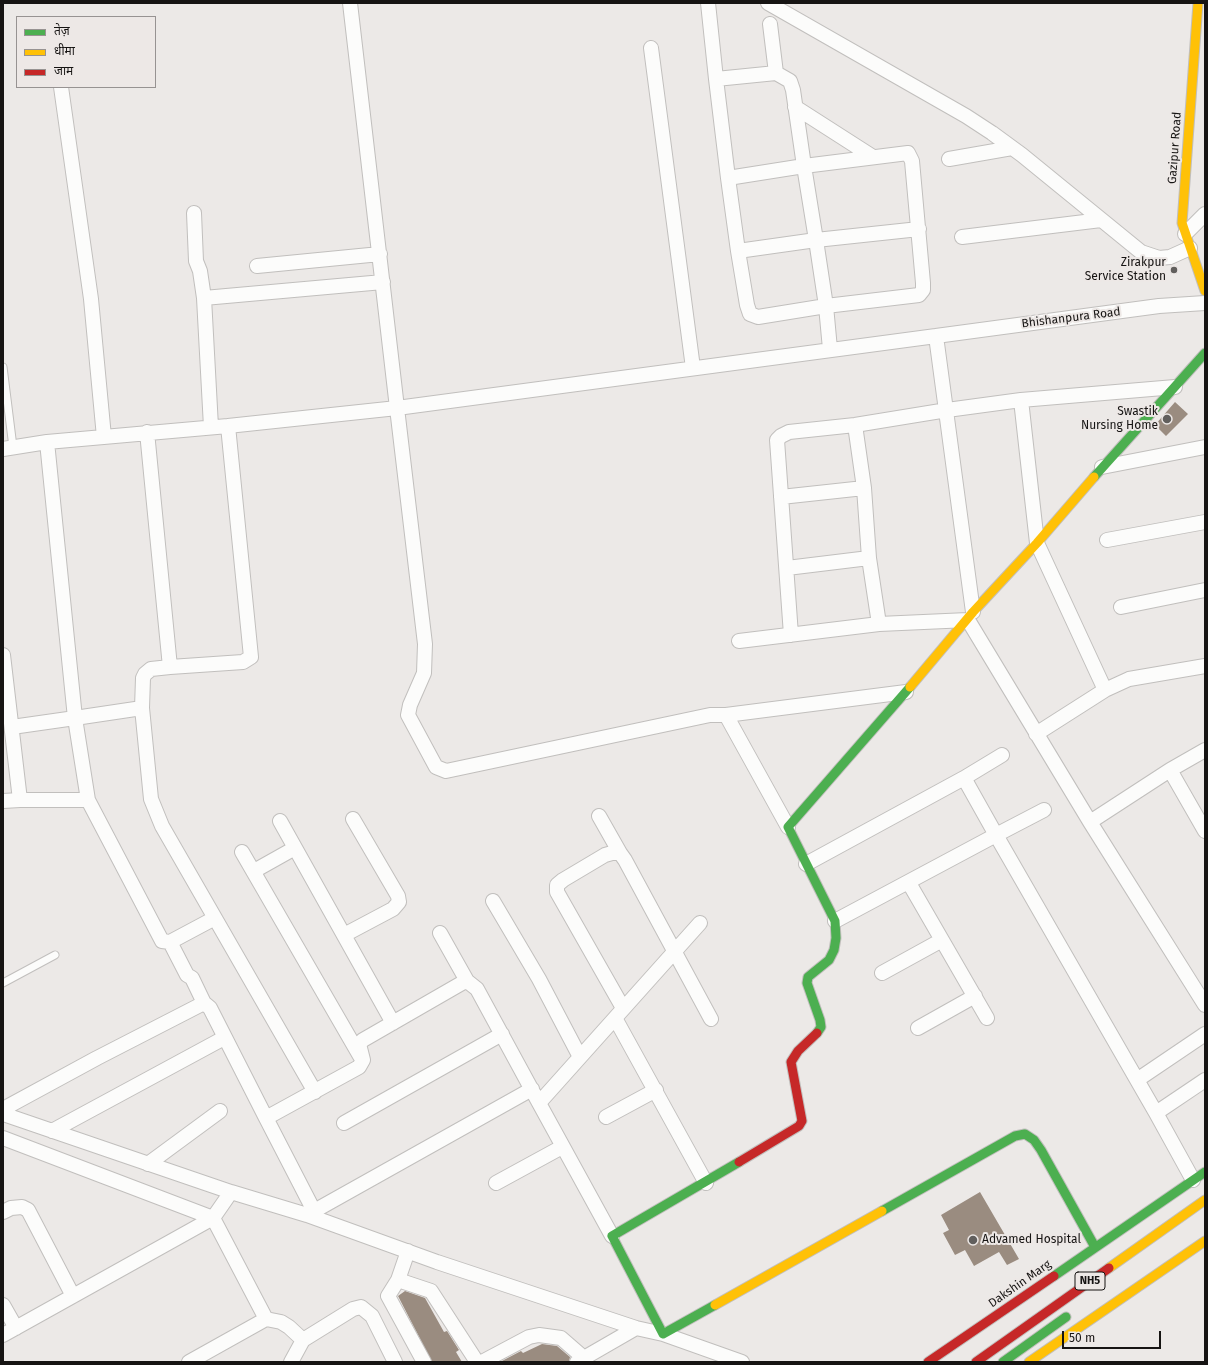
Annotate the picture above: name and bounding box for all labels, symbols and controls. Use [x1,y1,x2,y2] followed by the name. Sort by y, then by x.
[16,16,156,88] legend
[54,24,70,38] text: तेज़
[54,44,75,58] text: धीमा
[54,64,73,78] text: जाम
[1165,111,1185,185] street label: Gazipur Road
[1085,256,1166,284] place label: Zirakpur Service Station
[1169,265,1179,275] marker: Zirakpur Service Station
[1021,305,1121,331] street label: Bhishanpura Road
[1081,405,1158,433] place label: Swastik Nursing Home
[1161,413,1173,425] marker: Swastik Nursing Home
[982,1233,1081,1247] place label: Advamed Hospital
[967,1234,979,1246] marker: Advamed Hospital
[986,1257,1054,1311] street label: Dakshin Marg
[1075,1272,1105,1290] road number: NH5
[1064,1323,1163,1349] scale bar
[1069,1331,1095,1345] text: 50 m

